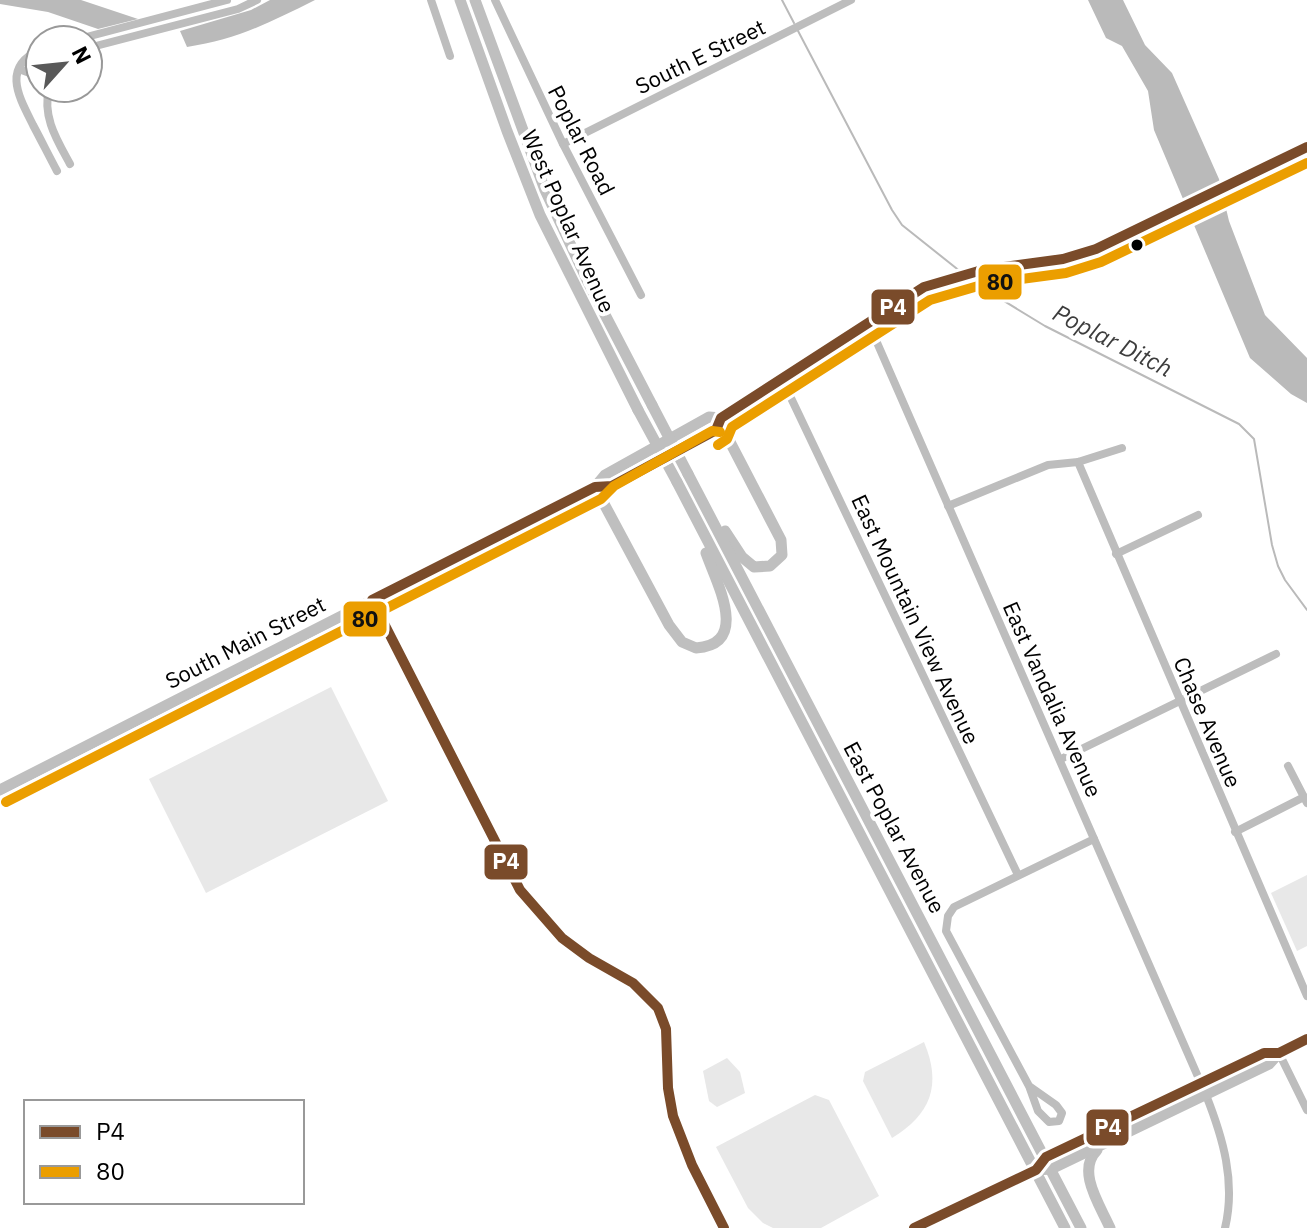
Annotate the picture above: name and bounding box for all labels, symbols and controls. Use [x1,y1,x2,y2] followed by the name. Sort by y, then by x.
[630,12,770,100] street label: South E Street
[24,24,104,104] north arrow
[66,41,99,68] text: N
[542,80,622,200] street label: Poplar Road
[516,125,622,317] street label: West Poplar Avenue
[1129,237,1145,253] unlabelled marker
[977,263,1023,301] line badge: 80
[987,267,1013,296] text: 80
[870,288,916,326] line badge: P4
[879,292,907,321] text: P4
[1048,296,1178,384] water label: Poplar Ditch
[845,489,987,749] street label: East Mountain View Avenue
[160,589,330,695] street label: South Main Street
[997,597,1109,801] street label: East Vandalia Avenue
[342,600,388,638] line badge: 80
[352,604,378,633] text: 80
[1167,652,1249,792] street label: Chase Avenue
[837,736,953,918] street label: East Poplar Avenue
[483,843,529,881] line badge: P4
[492,846,520,875] text: P4
[24,1100,304,1204] legend
[1085,1108,1130,1147] line badge: P4
[1094,1112,1122,1141] text: P4
[96,1115,125,1147] text: P4
[96,1155,125,1187] text: 80

